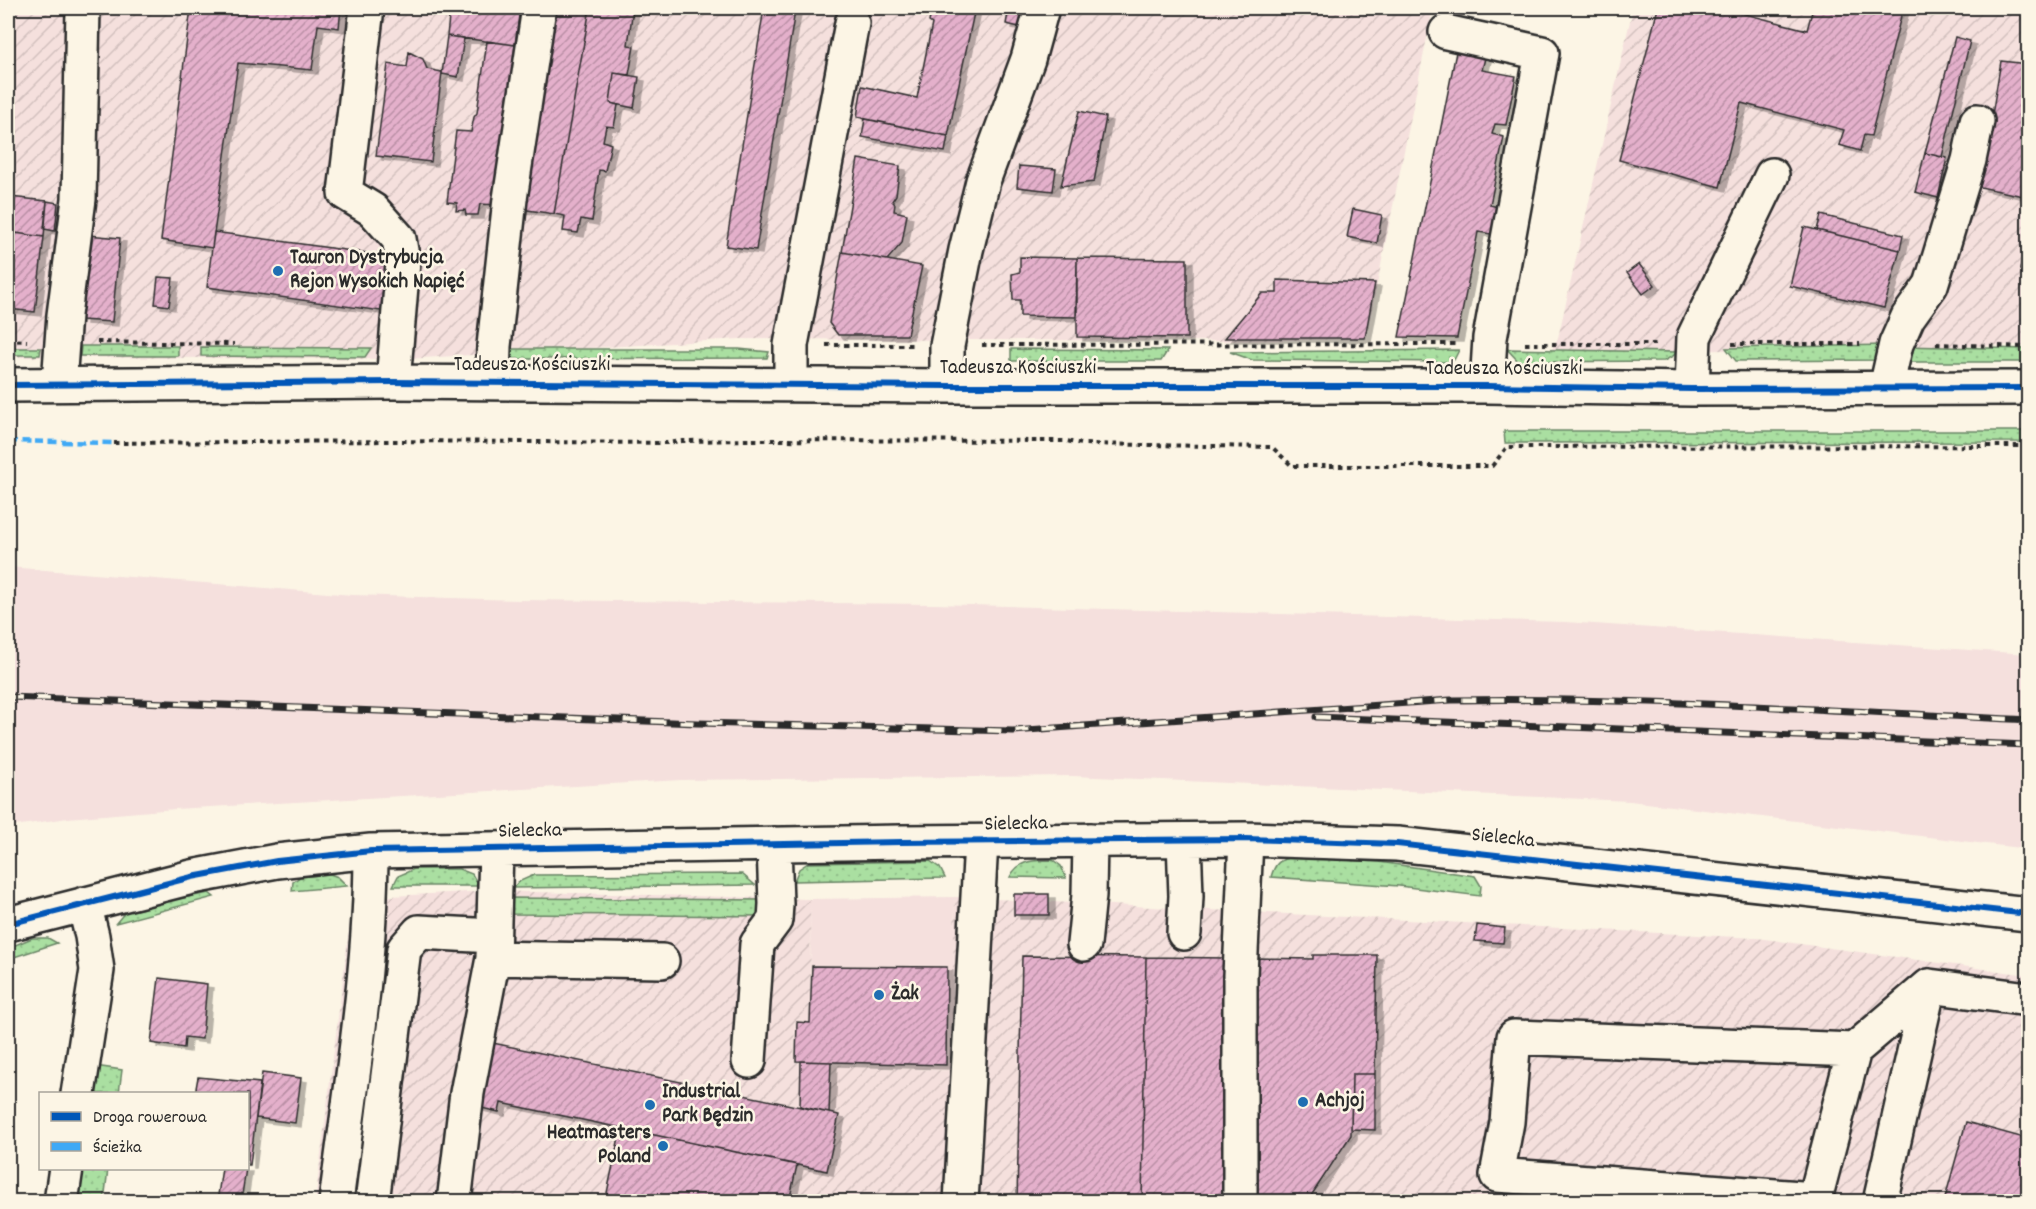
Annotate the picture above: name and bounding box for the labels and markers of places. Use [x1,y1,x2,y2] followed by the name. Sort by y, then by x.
[290,244,465,298] place label: Tauron Dystrybucja Rejon Wysokich Napięć
[271,264,285,278] marker: Tauron Dystrybucja Rejon Wysokich Napięć
[891,980,919,1010] place label: Żak
[872,988,886,1002] marker: Żak
[662,1078,753,1132] place label: Industrial Park Będzin
[1315,1087,1365,1117] place label: Achjoj
[1296,1095,1310,1109] marker: Achjoj
[643,1098,657,1112] marker: Industrial Park Będzin
[547,1119,651,1173] place label: Heatmasters Poland
[656,1139,670,1153] marker: Heatmasters Poland

